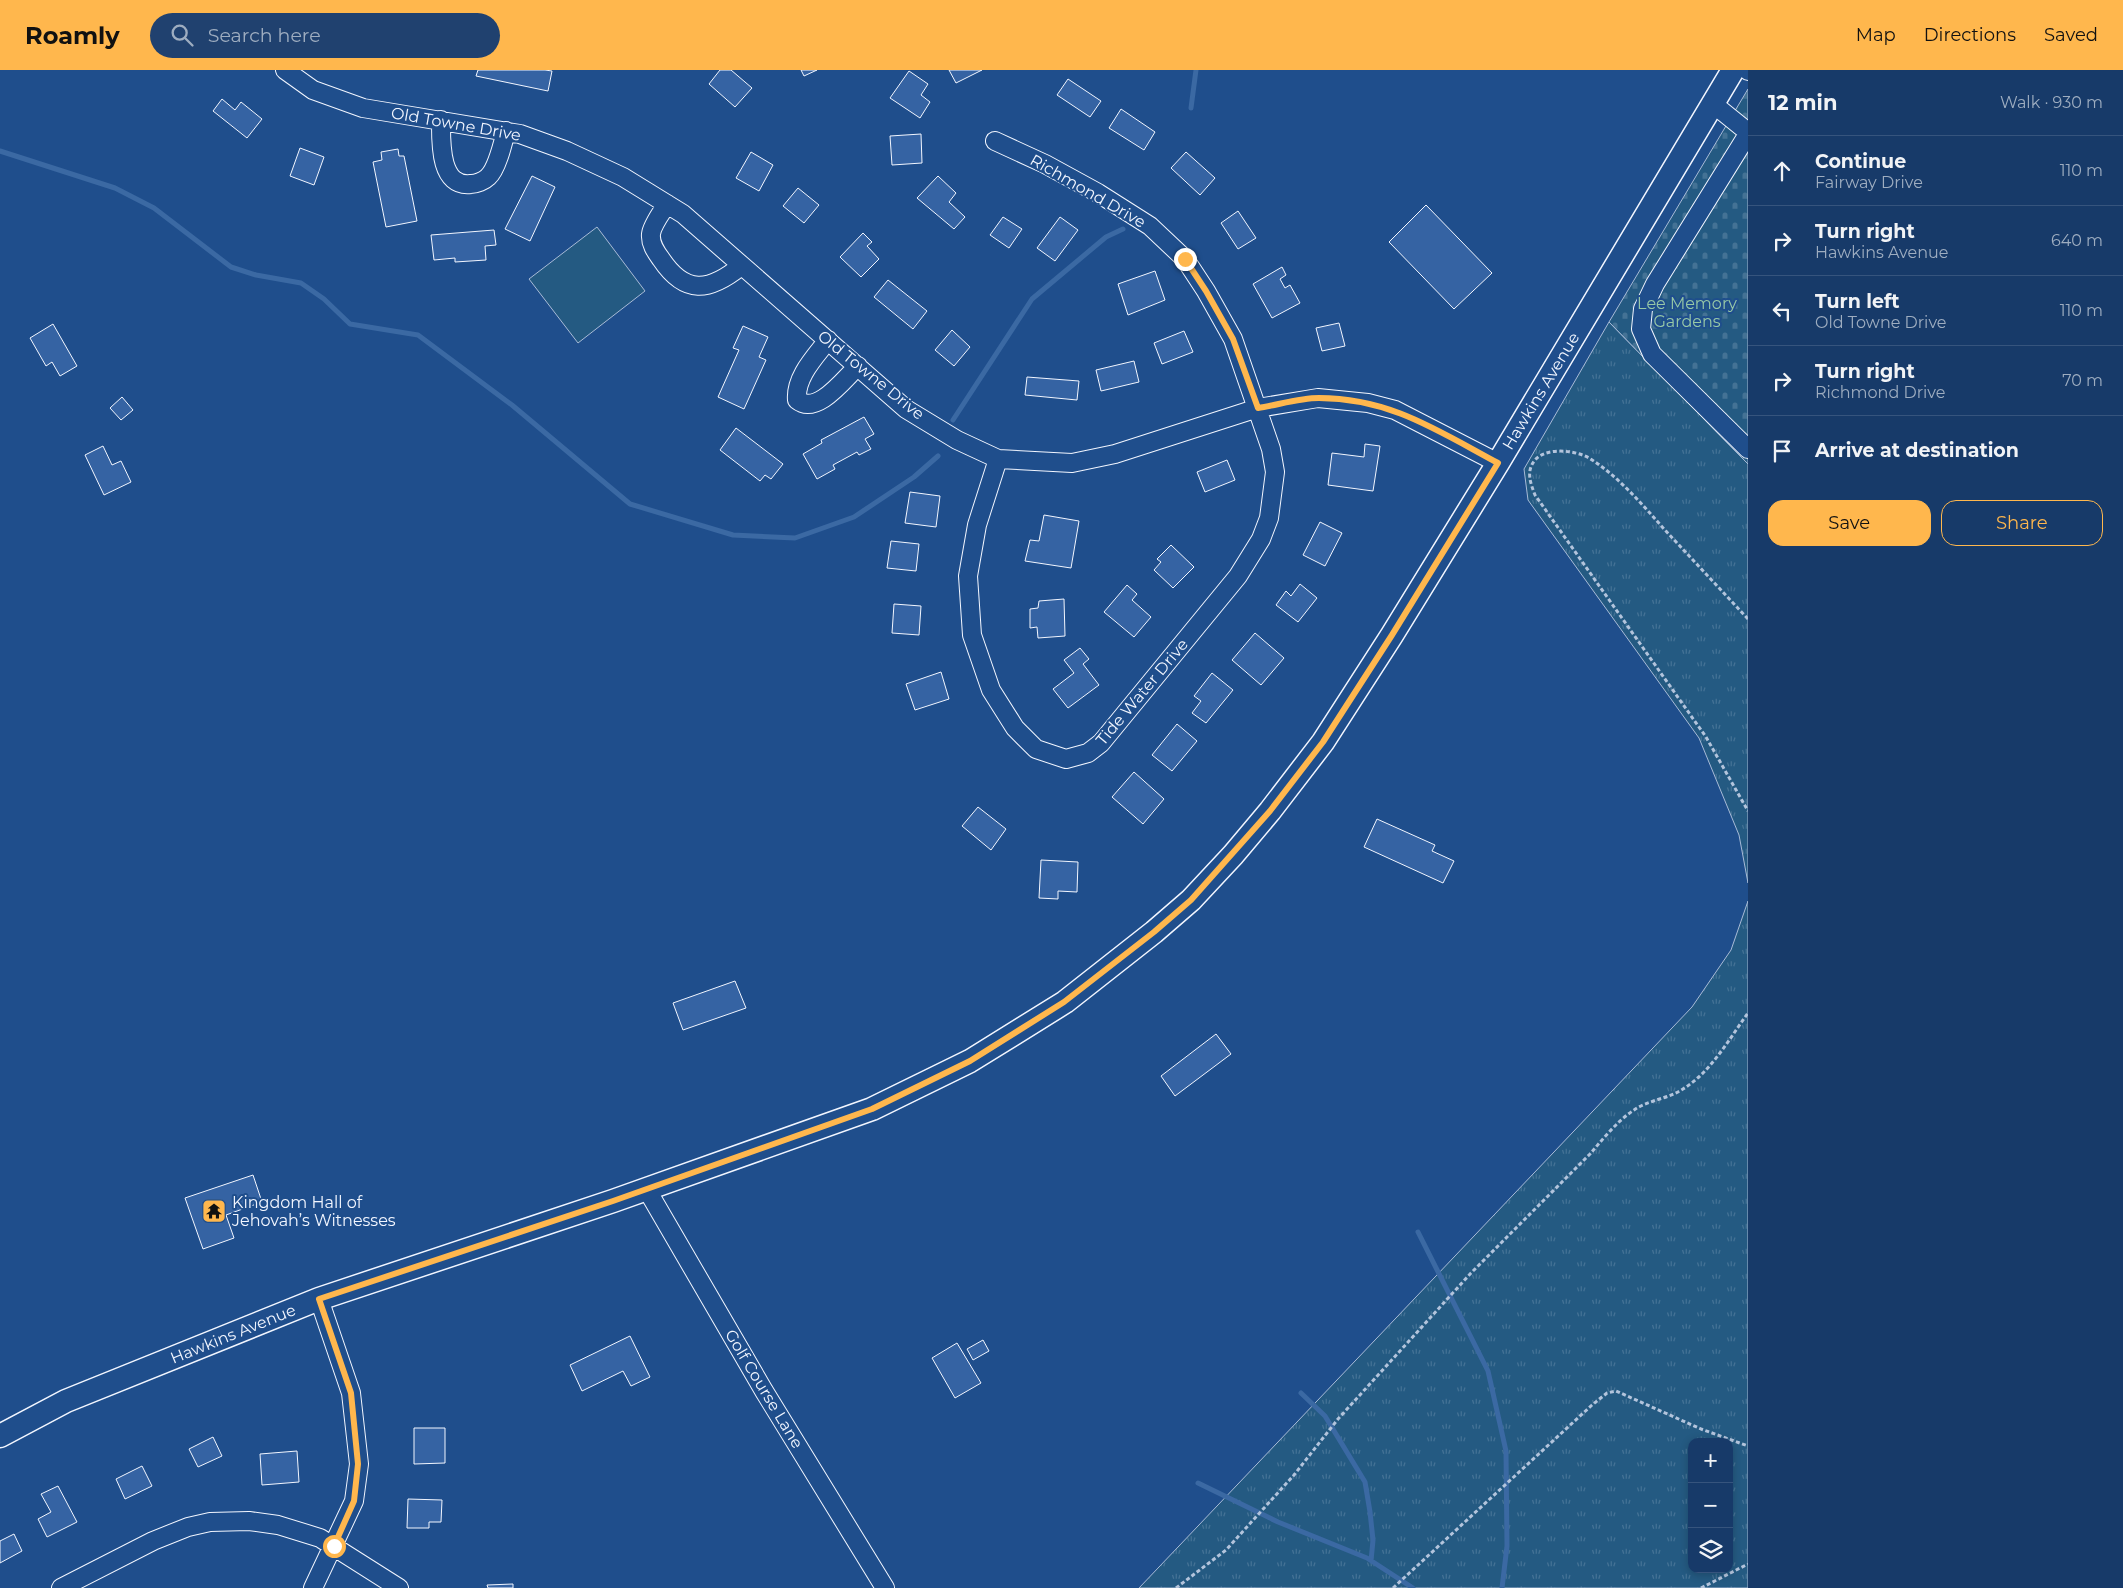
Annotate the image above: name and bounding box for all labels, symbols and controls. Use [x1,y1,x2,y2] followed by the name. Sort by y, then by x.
[150,13,500,58] search box
[25,21,120,50] text: Roamly
[168,21,196,49] icon: search
[208,24,321,47] text: Search here
[1856,24,1896,46] text: Map
[1924,24,2016,46] text: Directions
[2044,24,2098,46] text: Saved
[1768,90,1837,115] text: 12 min
[2000,93,2103,112] text: Walk · 930 m
[390,103,522,145] street label: Old Towne Drive
[1027,150,1149,232] street label: Richmond Drive
[1815,150,1906,173] text: Continue
[1768,157,1796,185] icon: ahead
[2060,161,2103,180] text: 110 m
[1815,173,1923,192] text: Fairway Drive
[1815,220,1915,243] text: Turn right
[1768,227,1796,255] icon: right
[2051,231,2103,250] text: 640 m
[1815,243,1948,262] text: Hawkins Avenue
[1174,248,1197,271] route end
[1815,290,1900,313] text: Turn left
[1637,294,1737,331] park label: Lee Memory Gardens
[1768,297,1796,325] icon: left
[2060,301,2103,320] text: 110 m
[1815,313,1947,332] text: Old Towne Drive
[814,326,928,424] street label: Old Towne Drive
[1498,329,1584,453] street label: Hawkins Avenue
[1815,360,1915,383] text: Turn right
[1768,367,1796,395] icon: right
[2062,371,2103,390] text: 70 m
[1815,383,1945,402] text: Richmond Drive
[1768,437,1796,465] icon: arrive
[1815,439,2019,462] text: Arrive at destination
[1768,500,1931,546] button: Save
[1941,500,2103,546] button: Share
[1092,635,1192,749] street label: Tide Water Drive
[231,1193,396,1230] place label: Kingdom Hall of Jehovah’s Witnesses
[201,1198,227,1224] temple icon: Kingdom Hall of Jehovah’s Witnesses
[168,1300,298,1368] street label: Hawkins Avenue
[721,1326,807,1452] street label: Golf Course Lane
[1688,1438,1733,1573] map controls
[1688,1438,1733,1483] button: +
[1688,1483,1733,1528] button: −
[1688,1528,1733,1573] button: layers
[323,1535,346,1558] route start

